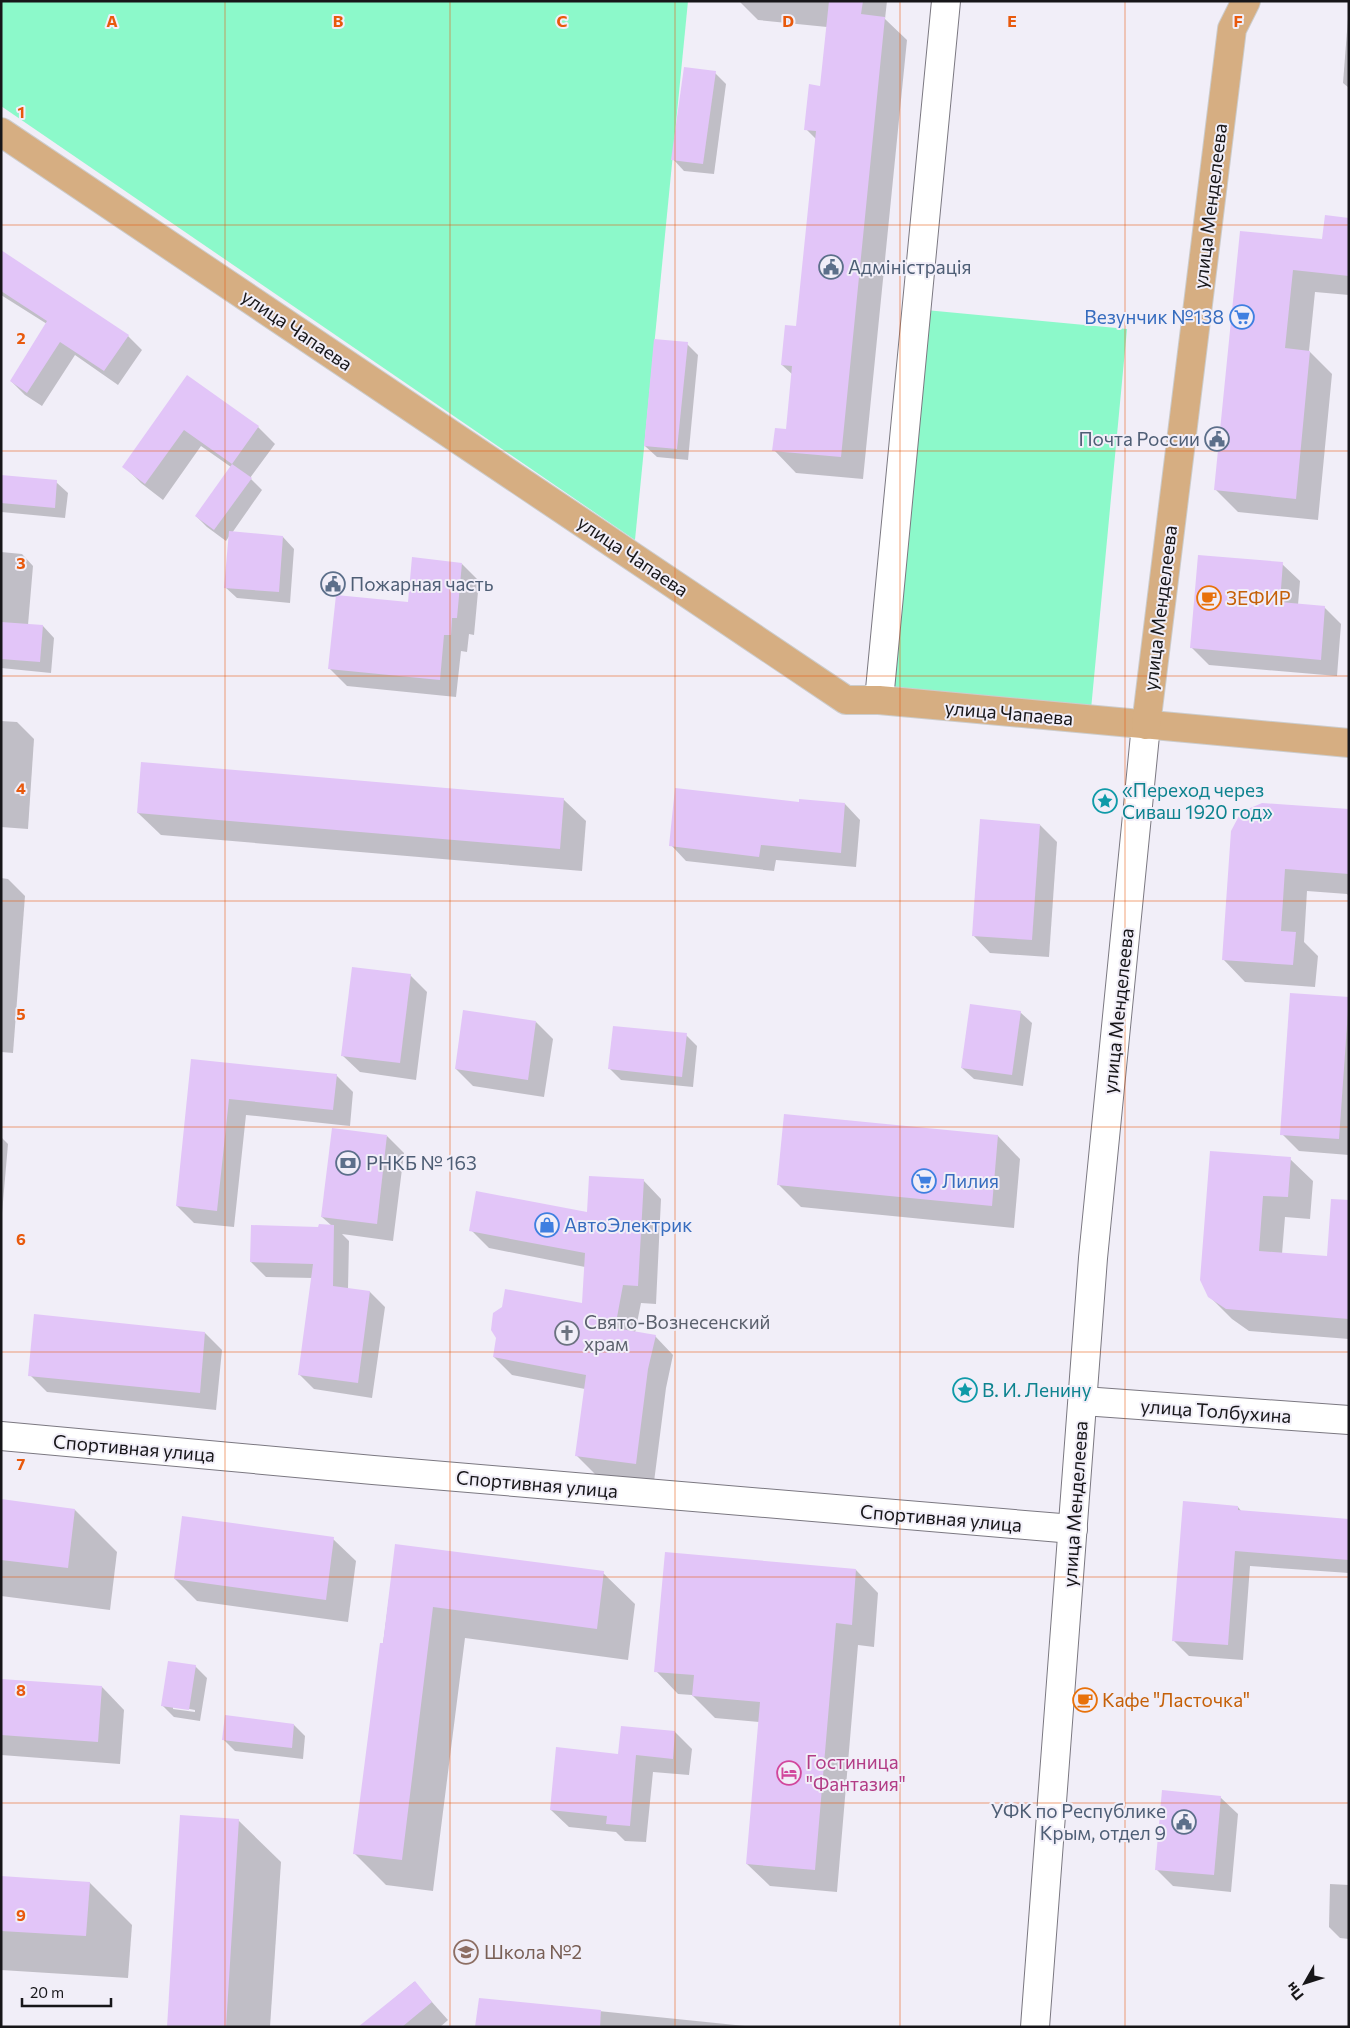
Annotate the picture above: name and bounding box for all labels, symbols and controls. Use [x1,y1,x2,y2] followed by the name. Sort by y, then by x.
[106,11,118,30] text: A
[333,11,344,30] text: B
[557,11,568,30] text: C
[782,11,794,30] text: D
[1007,11,1017,30] text: E
[1233,11,1243,30] text: F
[17,102,25,121] text: 1
[1188,122,1231,290] street label: улица Менделеева
[818,254,844,280] public building icon: Адміністрація
[848,255,972,278] place label: Адміністрація
[237,284,357,375] street label: улица Чапаева
[1229,304,1255,330] supermarket icon: Везунчик №138
[1084,305,1224,328] place label: Везунчик №138
[16,328,26,347] text: 2
[1204,426,1230,452] public building icon: Почта России
[1078,427,1200,450] place label: Почта России
[573,510,693,601] street label: улица Чапаева
[1138,524,1181,692] street label: улица Менделеева
[16,553,26,572] text: 3
[320,571,346,597] public building icon: Пожарная часть
[350,572,494,595] place label: Пожарная часть
[1196,585,1222,611] cafe icon: ЗЕФИР
[1226,586,1291,609] place label: ЗЕФИР
[944,695,1074,730] street label: улица Чапаева
[16,778,26,797] text: 4
[1122,778,1273,823] place label: «Переход через Сиваш 1920 год»
[1092,788,1118,814] place icon: «Переход через Сиваш 1920 год»
[1097,927,1138,1095] street label: улица Менделеева
[16,1004,26,1023] text: 5
[335,1150,361,1176] bank icon: РНКБ № 163
[366,1151,477,1174] place label: РНКБ № 163
[911,1168,937,1194] supermarket icon: Лилия
[942,1169,999,1192] place label: Лилия
[534,1212,560,1238] shop icon: АвтоЭлектрик
[564,1213,692,1236] place label: АвтоЭлектрик
[16,1229,26,1248] text: 6
[584,1310,771,1355] place label: Свято-Вознесенский храм
[554,1320,580,1346] church icon: Свято-Вознесенский храм
[952,1377,978,1403] place icon: В. И. Ленину
[982,1378,1092,1401] place label: В. И. Ленину
[1140,1394,1292,1427] street label: улица Толбухина
[1057,1420,1092,1588] street label: улица Менделеева
[52,1429,216,1466] street label: Спортивная улица
[17,1454,26,1473] text: 7
[455,1465,619,1502] street label: Спортивная улица
[859,1499,1023,1536] street label: Спортивная улица
[16,1680,26,1699] text: 8
[1072,1687,1098,1713] cafe icon: Кафе "Ласточка"
[1102,1688,1250,1711] place label: Кафе "Ласточка"
[806,1750,906,1795] place label: Гостиница "Фантазия"
[776,1760,802,1786] hotel icon: Гостиница "Фантазия"
[991,1799,1166,1844] place label: УФК по Республике Крым, отдел 9
[1171,1809,1197,1835] public building icon: УФК по Республике Крым, отдел 9
[16,1905,26,1924] text: 9
[453,1939,479,1965] school or university icon: Школа №2
[484,1940,582,1963] place label: Школа №2
[1280,1958,1330,2008] north arrow
[22,1976,111,2008] scale bar
[1282,1979,1307,2004] text: Пн
[30,1983,64,2001] text: 20 m

